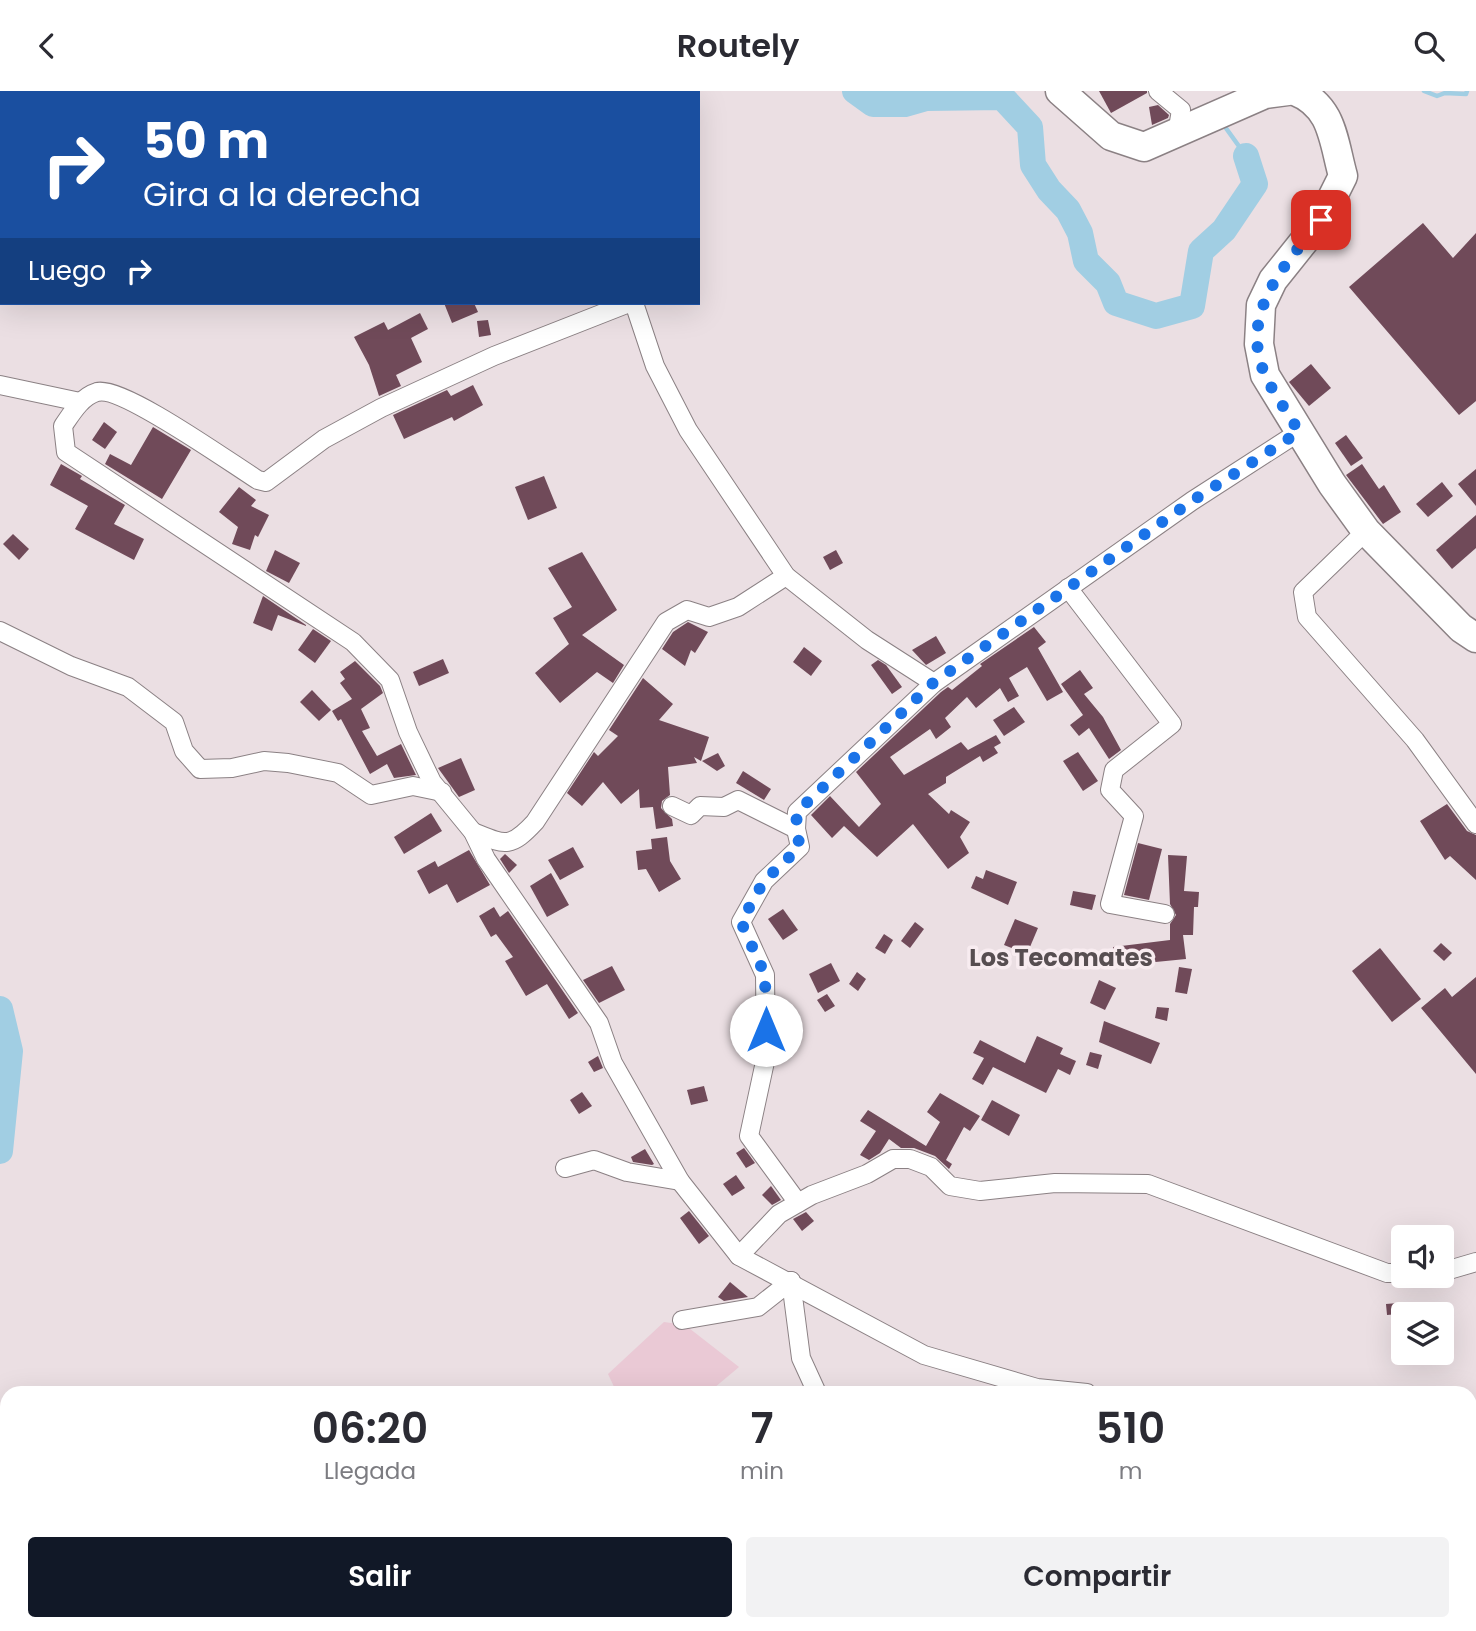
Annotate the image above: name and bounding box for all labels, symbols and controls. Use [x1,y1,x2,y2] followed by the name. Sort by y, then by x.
[677,23,799,68] text: Routely
[28,27,66,65] icon: back
[1410,27,1448,65] icon: search
[143,107,269,175] text: 50 m
[28,119,119,210] icon: right
[143,172,421,217] text: Gira a la derecha
[1291,190,1351,250] pin
[1302,201,1340,239] icon: arrive
[120,252,158,290] icon: right
[28,253,106,289] text: Luego
[969,941,1153,974] district label: Los Tecomates
[729,993,803,1067] position arrow
[1391,1225,1454,1365] map controls
[1391,1225,1454,1288] button: sound
[1391,1302,1454,1365] button: layers
[312,1399,428,1458] text: 06:20
[750,1399,773,1458] text: 7
[1096,1399,1165,1458] text: 510
[324,1455,416,1487] text: Llegada
[740,1455,784,1487] text: min
[1119,1455,1142,1487] text: m
[28,1537,732,1617] button: Salir
[746,1537,1449,1617] button: Compartir

